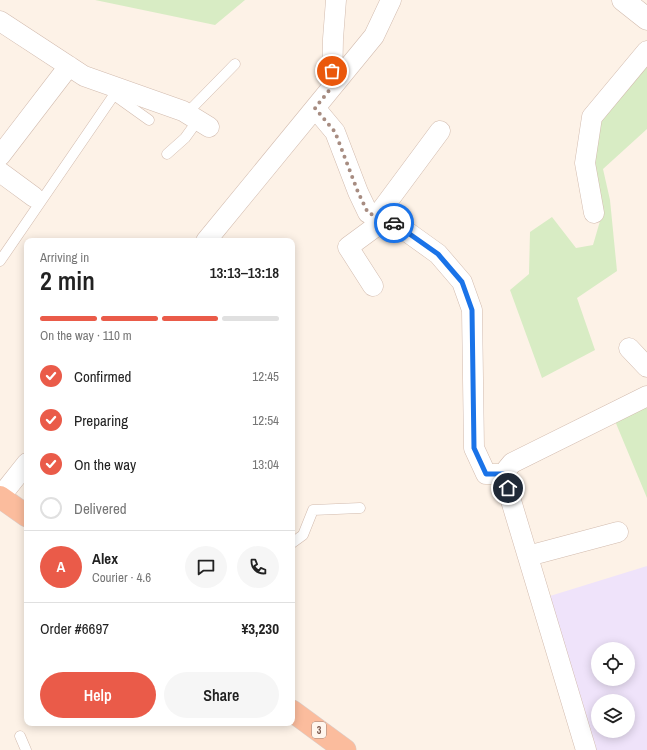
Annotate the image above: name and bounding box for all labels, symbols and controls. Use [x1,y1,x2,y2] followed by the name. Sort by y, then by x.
[315,54,349,88] pin
[321,60,343,82] icon: bag
[374,203,414,243] courier
[383,212,405,234] icon: car
[40,249,89,266] text: Arriving in
[210,262,279,283] text: 13:13–13:18
[40,263,95,298] text: 2 min
[40,327,132,344] text: On the way · 110 m
[40,365,62,387] icon: check
[74,366,131,387] text: Confirmed
[252,368,279,385] text: 12:45
[40,409,62,431] icon: check
[74,410,128,431] text: Preparing
[252,412,279,429] text: 12:54
[40,453,62,475] icon: check
[74,454,136,475] text: On the way
[252,456,279,473] text: 13:04
[491,471,525,505] pin
[497,477,519,499] icon: home
[74,498,127,519] text: Delivered
[185,546,227,588] button: chat
[237,546,279,588] button: phone
[92,548,118,569] text: Alex
[57,556,65,577] text: A
[92,569,151,586] text: Courier · 4.6
[40,618,109,639] text: Order #6697
[241,618,279,639] text: ¥3,230
[591,642,635,738] map controls
[591,642,635,686] button: locate
[40,672,156,718] button: Help
[164,672,279,718] button: Share
[591,694,635,738] button: layers
[312,722,326,738] road number: 3

